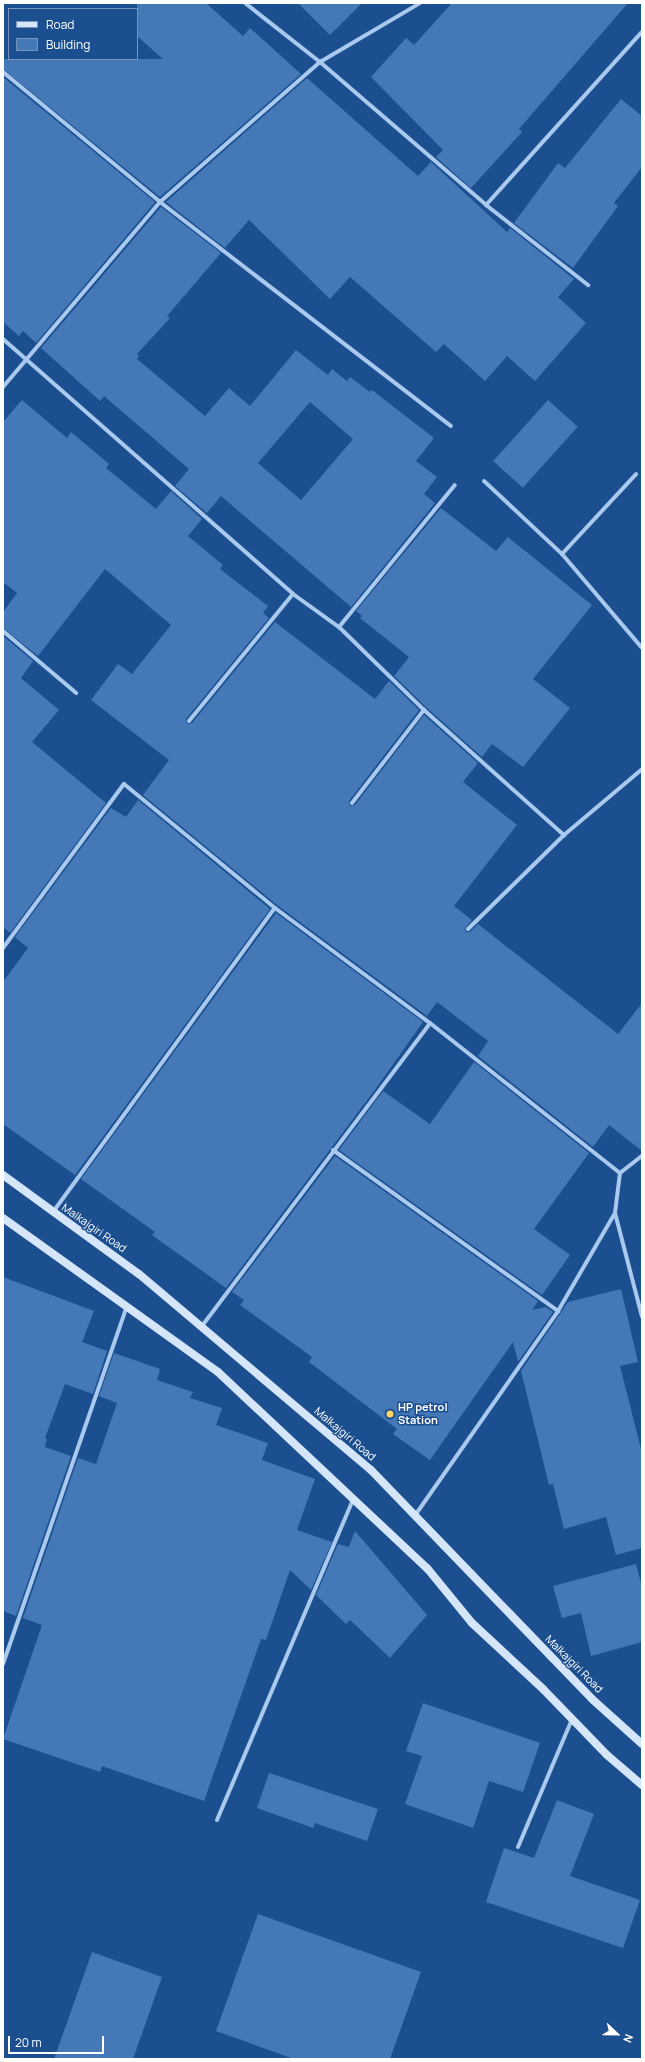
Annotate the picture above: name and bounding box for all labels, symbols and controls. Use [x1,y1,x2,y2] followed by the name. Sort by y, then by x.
[8,8,138,60] legend
[46,16,74,33] text: Road
[46,36,90,53] text: Building
[59,1201,129,1255] street label: Malkajgiri Road
[398,1401,447,1427] place label: HP petrol Station
[312,1404,378,1464] street label: Malkajgiri Road
[385,1409,395,1419] marker: HP petrol Station
[542,1632,606,1696] street label: Malkajgiri Road
[597,2014,637,2054] north arrow
[10,2028,106,2054] scale bar
[620,2032,637,2045] text: N
[15,2034,42,2051] text: 20 m

